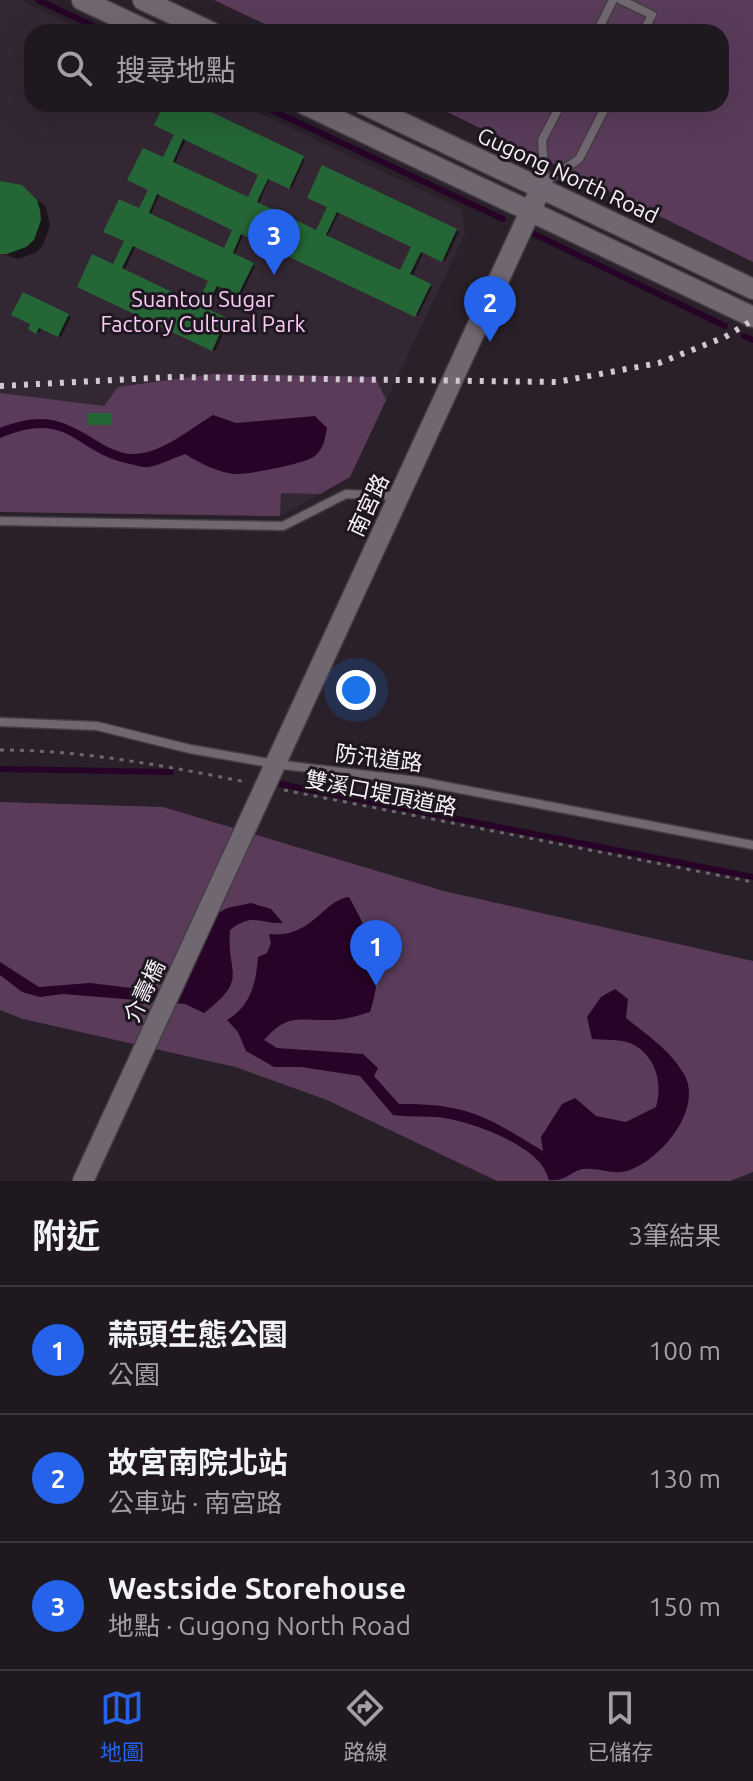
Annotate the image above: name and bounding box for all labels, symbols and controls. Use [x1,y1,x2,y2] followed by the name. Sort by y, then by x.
[24,24,729,112] search box
[52,46,96,90] icon: search
[116,53,236,87] text: 搜尋地點
[474,122,663,227] street label: Gugong North Road
[248,209,300,275] pin: 3
[464,276,516,342] pin: 2
[100,286,306,336] park label: Suantou Sugar Factory Cultural Park
[342,470,393,540] street label: 南宮路
[336,670,376,710] your location
[334,740,424,775] street label: 防汛道路
[303,766,459,819] street label: 雙溪口堤頂道路
[350,920,402,986] pin: 1
[118,956,169,1026] street label: 介壽橋
[32,1216,100,1254] text: 附近
[628,1221,721,1250] text: 3筆結果
[108,1317,288,1351] text: 蒜頭生態公園
[51,1336,65,1365] text: 1
[649,1336,721,1365] text: 100 m
[108,1360,160,1389] text: 公園
[108,1445,288,1479] text: 故宮南院北站
[51,1464,65,1493] text: 2
[649,1464,721,1493] text: 130 m
[108,1488,282,1517] text: 公車站 · 南宮路
[108,1571,406,1605] text: Westside Storehouse
[51,1592,65,1621] text: 3
[649,1592,721,1621] text: 150 m
[108,1611,411,1640] text: 地點 · Gugong North Road
[100,1686,144,1766] tab: 地圖
[343,1686,387,1766] tab: 路線
[587,1686,653,1766] tab: 已儲存

